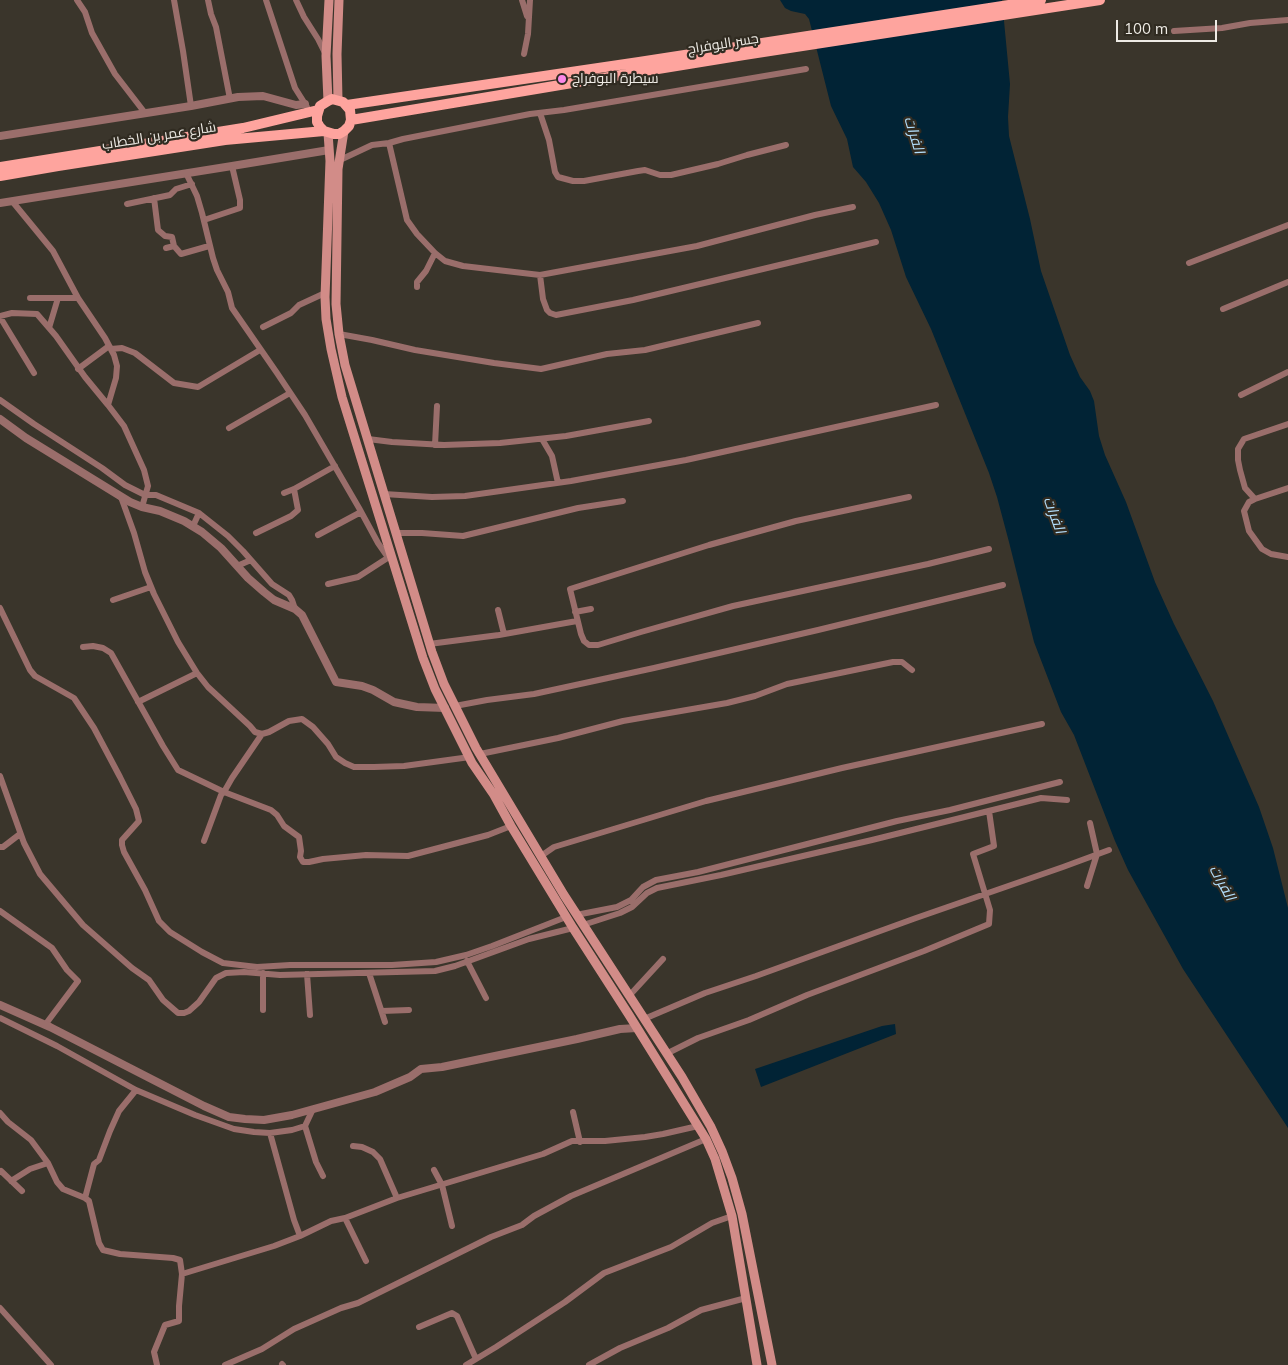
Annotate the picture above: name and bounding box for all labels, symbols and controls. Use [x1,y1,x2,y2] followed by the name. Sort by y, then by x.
[1118,10,1219,42] scale bar
[1124,19,1168,38] text: 100 m
[686,30,760,58] street label: جسر البوفراج
[572,71,659,87] place label: سيطرة البوفراج
[556,73,568,85] marker: سيطرة البوفراج
[900,114,928,156] water label: الفرات
[101,119,217,153] street label: شارع عمر بن الخطاب
[1039,494,1069,536] water label: الفرات
[1205,862,1239,904] water label: الفرات

